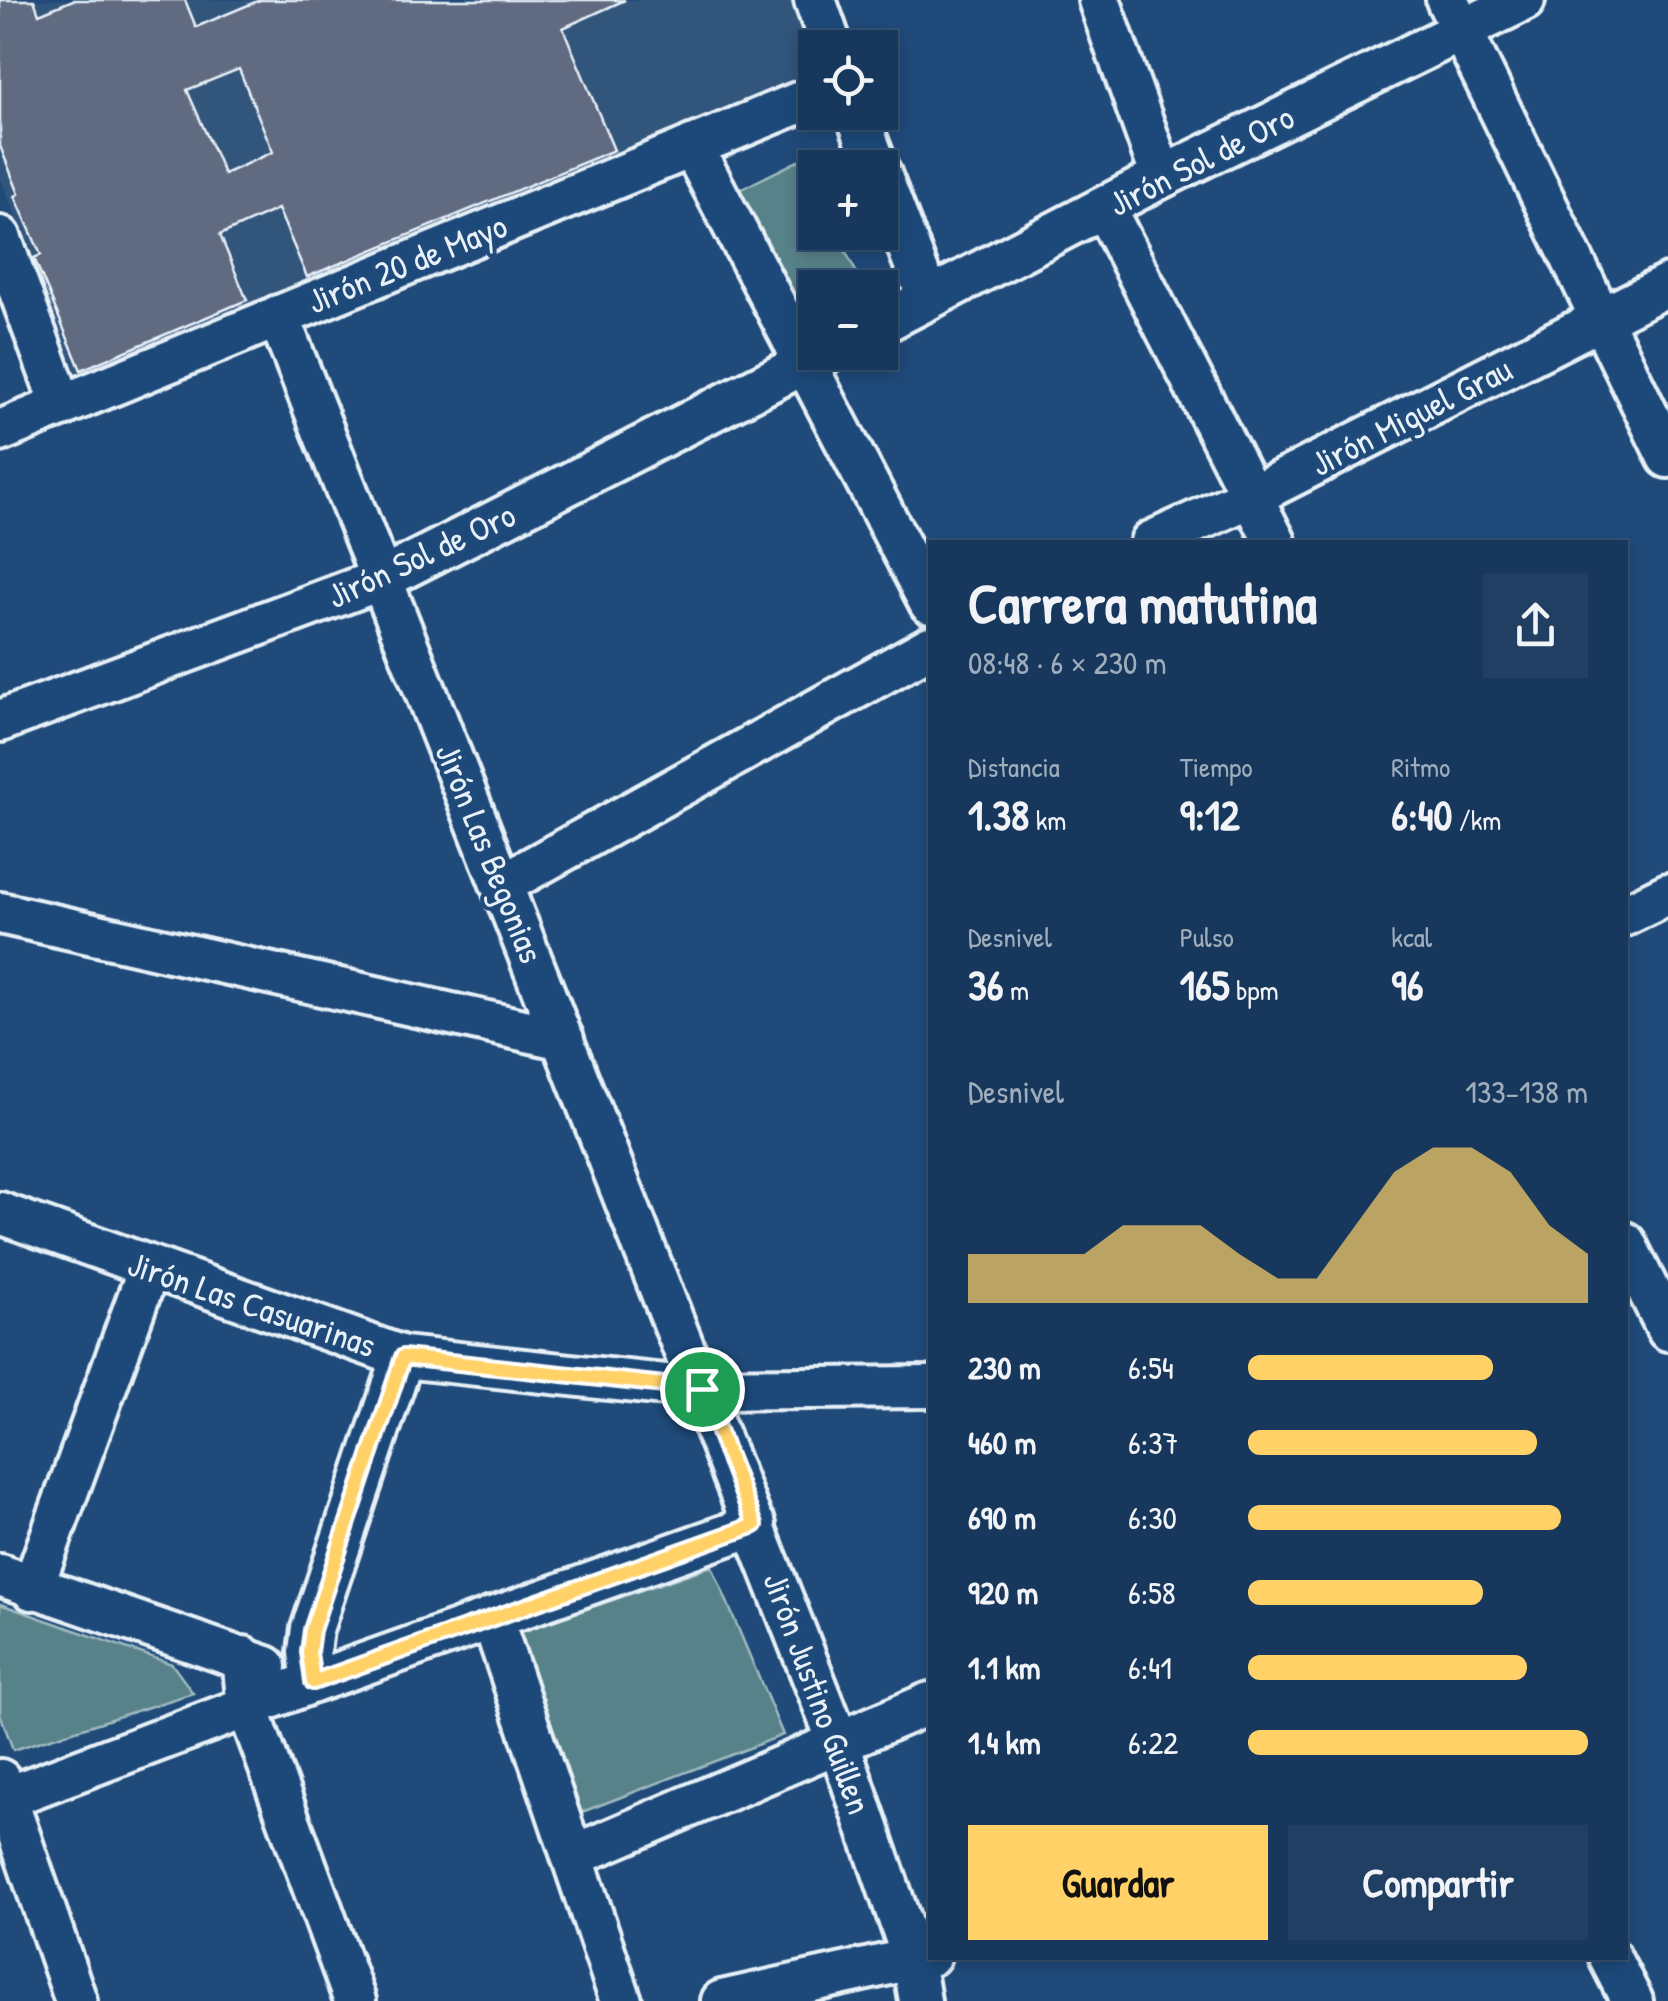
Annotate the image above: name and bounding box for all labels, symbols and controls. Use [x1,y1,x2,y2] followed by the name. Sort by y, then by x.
[798,30,898,370] map controls
[798,30,898,130] button: locate
[1100,93,1302,227] street label: Jirón Sol de Oro
[798,150,898,250] button: +
[300,202,514,324] street label: Jirón 20 de Mayo
[798,270,898,370] button: −
[1302,345,1520,487] street label: Jirón Miguel Grau
[319,491,523,619] street label: Jirón Sol de Oro
[968,566,1317,640] text: Carrera matutina
[1483,573,1588,678] button: share
[968,641,1167,684] text: 08:48 · 6 × 230 m
[425,736,555,970] street label: Jirón Las Begonias
[968,748,1060,786] text: Distancia
[1180,748,1253,786] text: Tiempo
[1391,748,1450,786] text: Ritmo
[968,786,1029,843] text: 1.38
[1180,786,1240,843] text: 9:12
[1391,786,1452,843] text: 6:40
[1029,801,1066,839] text: km
[1452,801,1501,839] text: /km
[968,918,1052,956] text: Desnivel
[1180,918,1234,956] text: Pulso
[1391,918,1432,956] text: kcal
[968,956,1004,1013] text: 36
[1180,956,1229,1013] text: 165
[1391,956,1424,1013] text: 96
[1004,971,1029,1009] text: m
[1229,971,1278,1009] text: bpm
[968,1070,1064,1113] text: Desnivel
[1465,1070,1588,1113] text: 133–138 m
[122,1240,382,1368] street label: Jirón Las Casuarinas
[968,1346,1041,1389] text: 230 m
[1128,1346,1174,1389] text: 6:54
[660,1347,745,1432] pin
[675,1362,730,1417] icon: arrive
[968,1421,1036,1464] text: 460 m
[1128,1421,1178,1464] text: 6:37
[968,1496,1036,1539] text: 690 m
[1128,1496,1177,1539] text: 6:30
[752,1566,884,1820] street label: Jirón Justino Guillen
[968,1571,1038,1614] text: 920 m
[1128,1571,1176,1614] text: 6:58
[968,1646,1040,1689] text: 1.1 km
[1128,1646,1172,1689] text: 6:41
[968,1721,1041,1764] text: 1.4 km
[1128,1721,1178,1764] text: 6:22
[968,1825,1268,1940] button: Guardar
[1288,1825,1588,1940] button: Compartir

